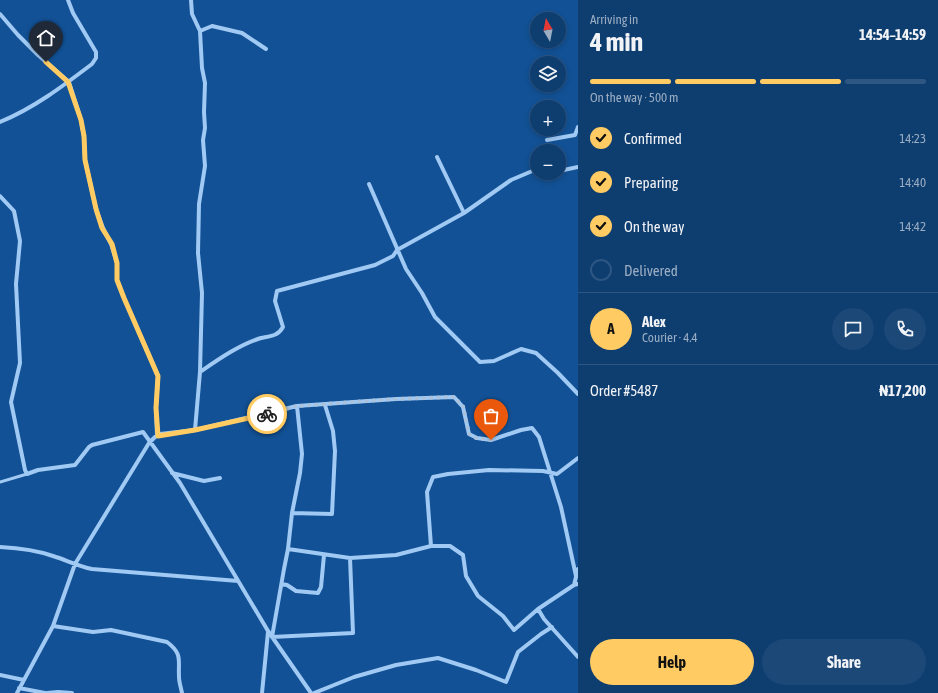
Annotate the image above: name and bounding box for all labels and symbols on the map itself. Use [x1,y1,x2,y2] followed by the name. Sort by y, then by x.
[530,12,566,48] north arrow
[29,21,63,62] pin
[247,394,287,434] courier
[474,399,508,440] pin

